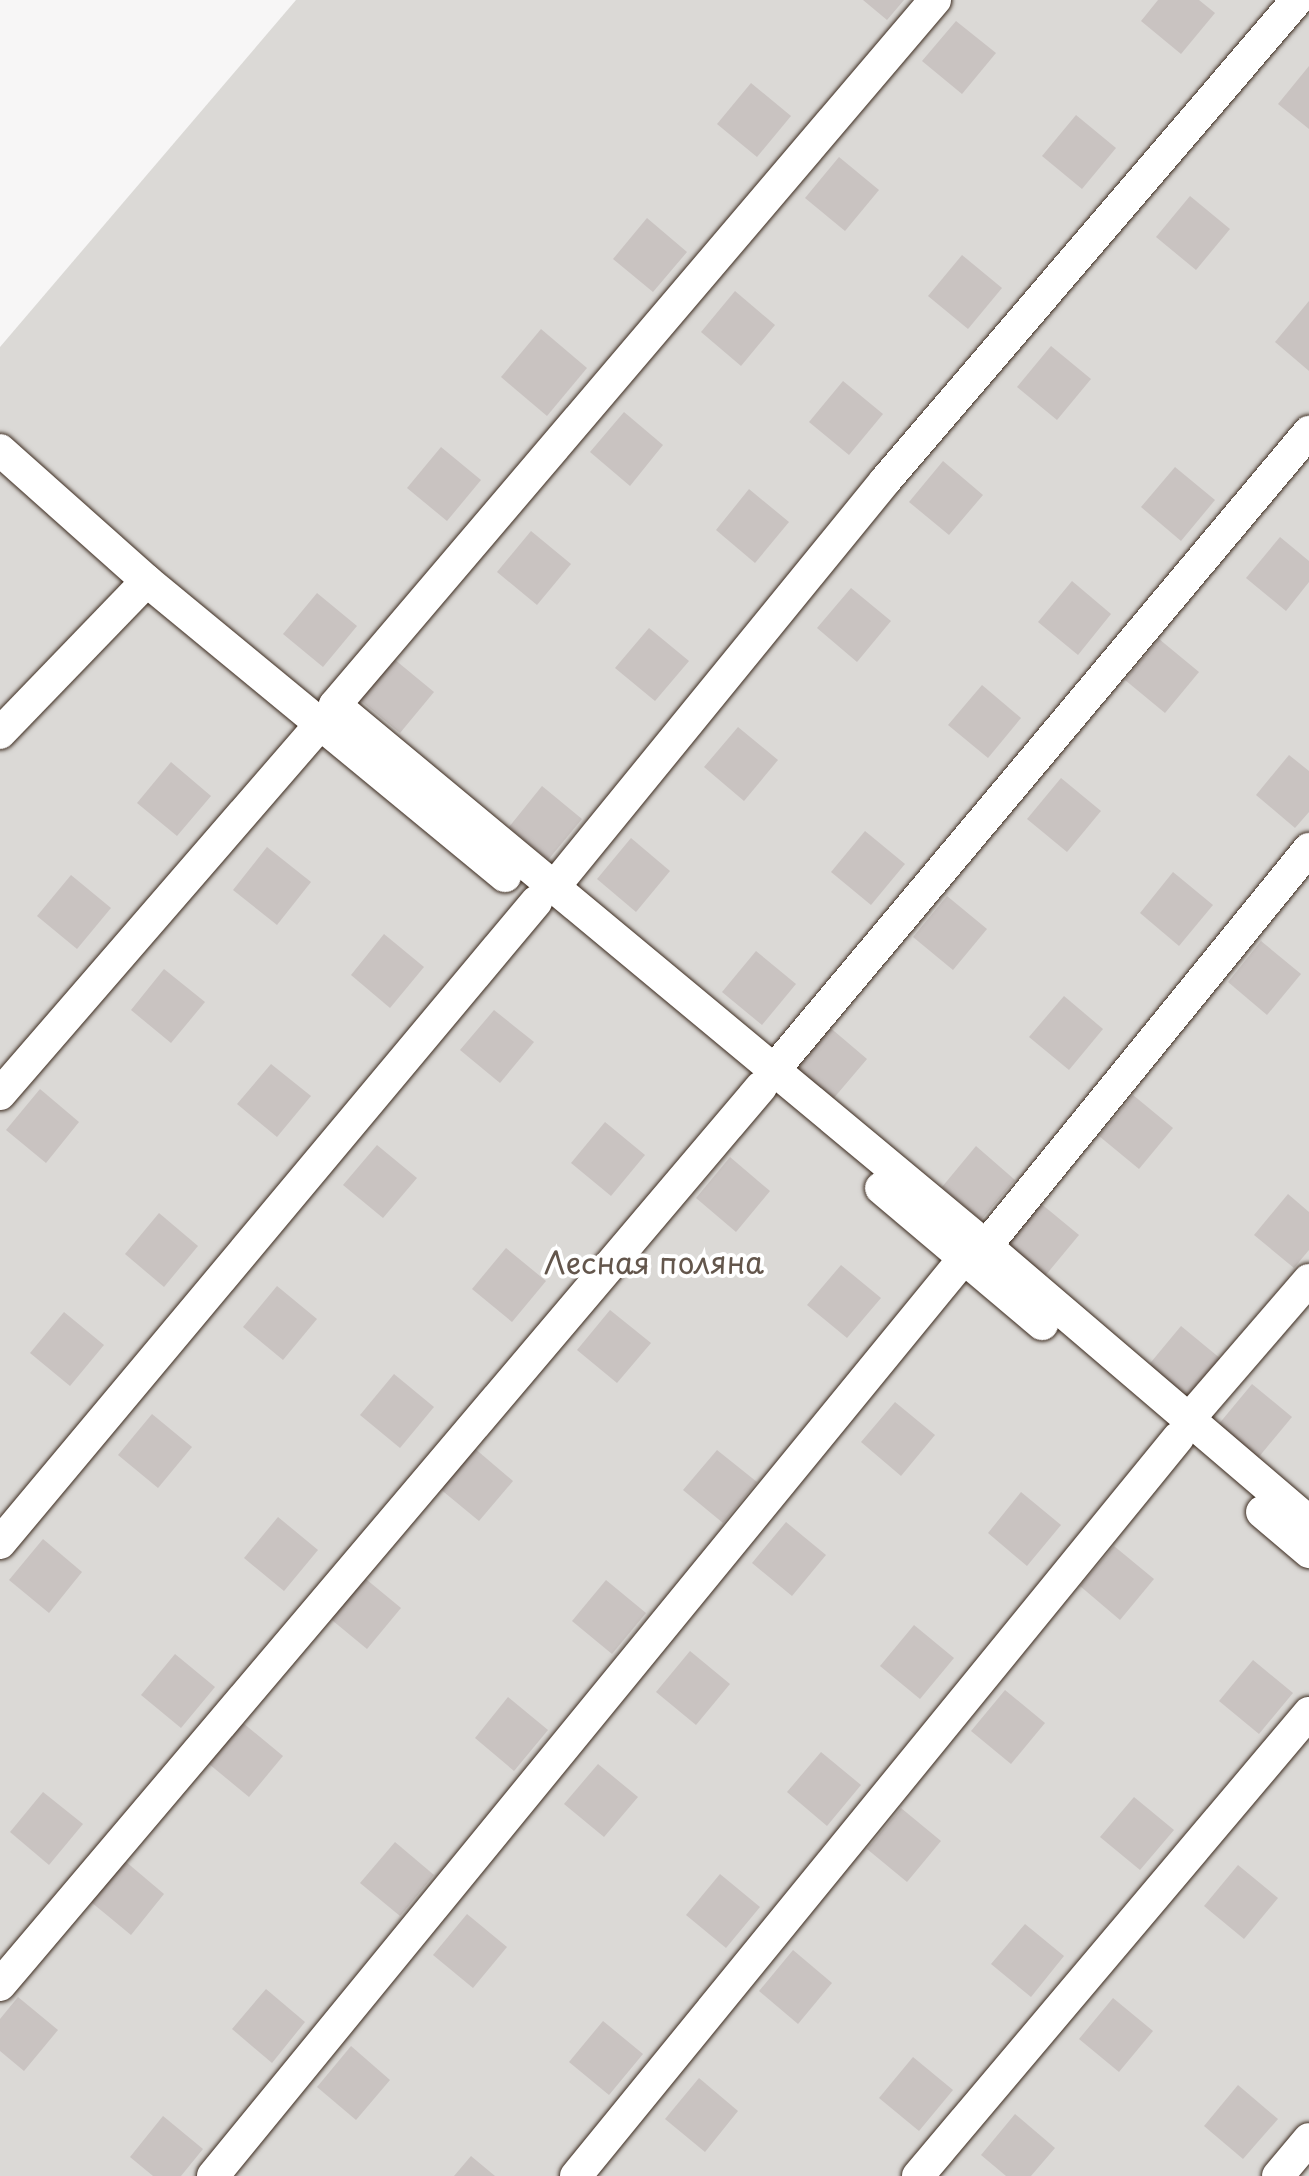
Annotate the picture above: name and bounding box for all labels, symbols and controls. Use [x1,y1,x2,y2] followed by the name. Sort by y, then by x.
[544,1244,764,1280] park label: Лесная поляна

